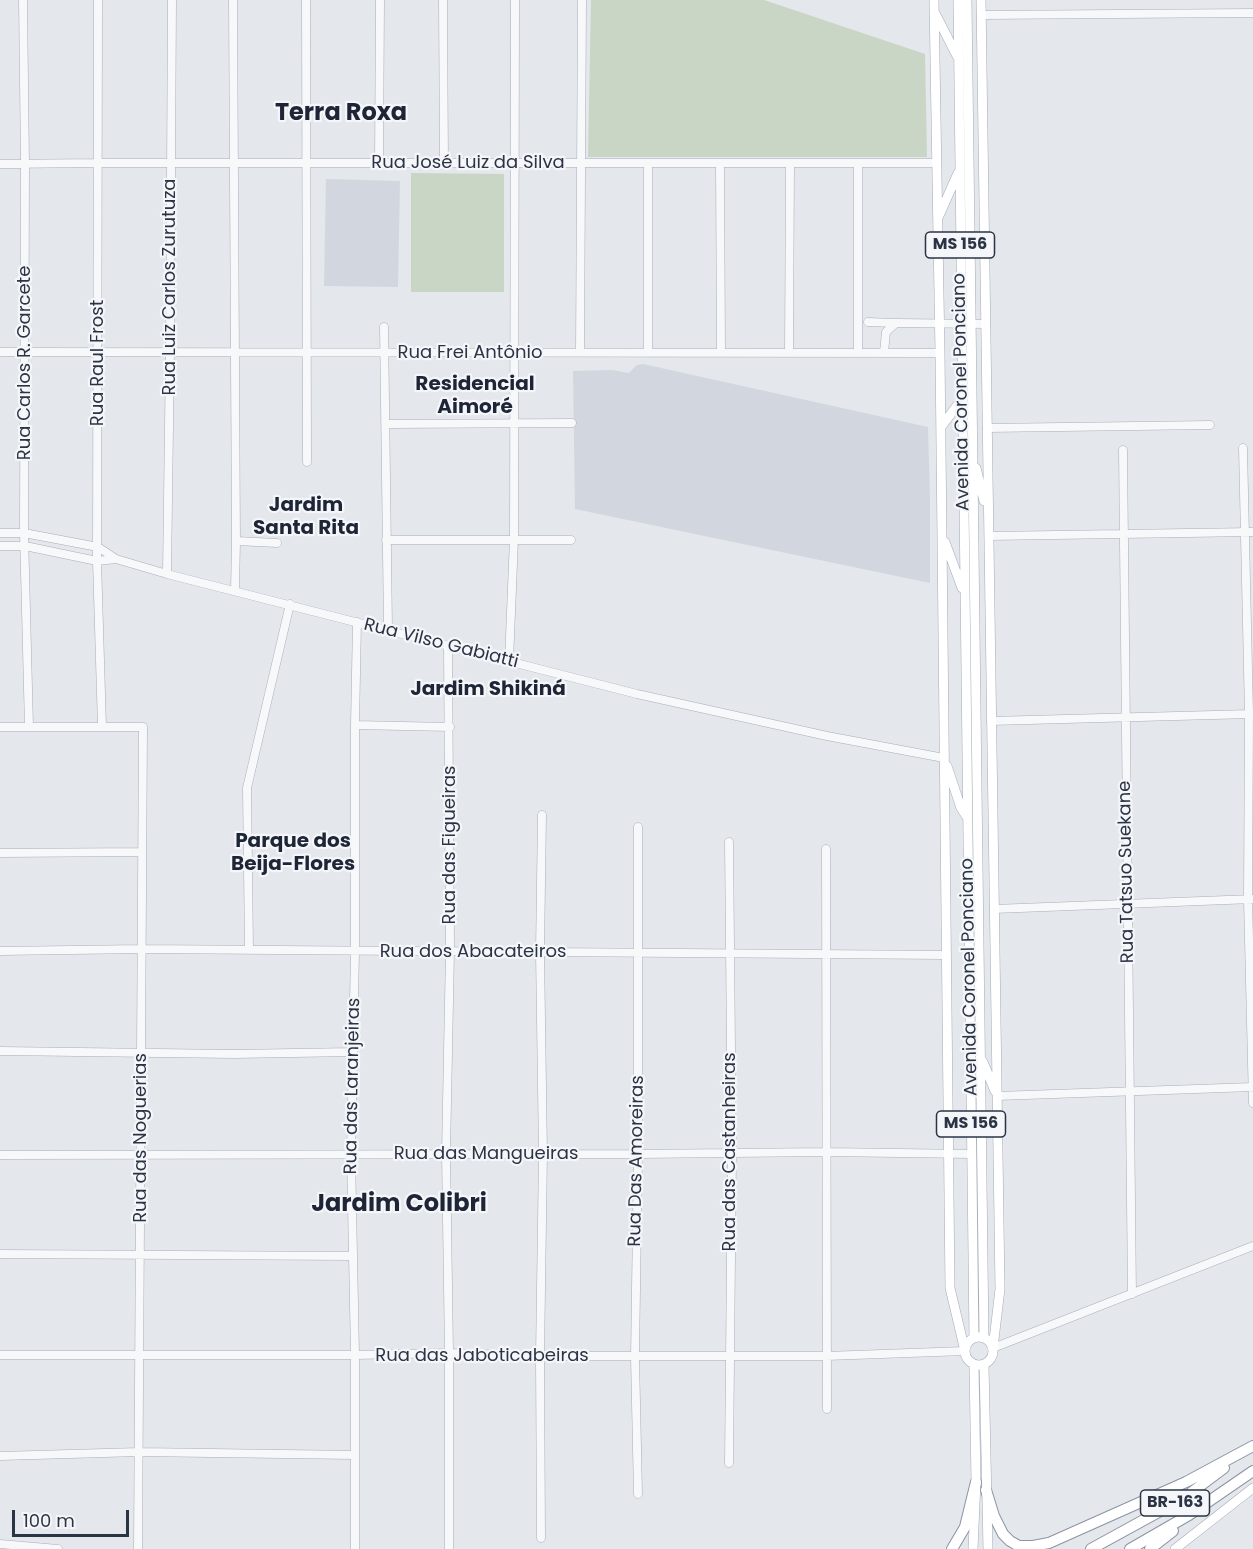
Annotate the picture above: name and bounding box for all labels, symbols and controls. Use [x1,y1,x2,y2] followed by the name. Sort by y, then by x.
[275,100,407,128] district label: Terra Roxa
[371,152,565,174] street label: Rua José Luiz da Silva
[159,178,181,396] street label: Rua Luiz Carlos Zurutuza
[926,232,994,258] road number: MS 156
[14,266,36,460] street label: Rua Carlos R. Garcete
[949,273,975,511] street label: Avenida Coronel Ponciano
[87,300,109,426] street label: Rua Raul Frost
[398,342,542,364] street label: Rua Frei Antônio
[415,373,535,420] district label: Residencial Aimoré
[253,494,359,541] district label: Jardim Santa Rita
[361,614,521,674] street label: Rua Vilso Gabiatti
[410,678,566,702] district label: Jardim Shikiná
[439,765,461,925] street label: Rua das Figueiras
[1115,781,1139,963] street label: Rua Tatsuo Suekane
[231,830,355,877] district label: Parque dos Beija-Flores
[957,858,983,1096] street label: Avenida Coronel Ponciano
[380,941,566,963] street label: Rua dos Abacateiros
[341,997,365,1175] street label: Rua das Laranjeiras
[719,1052,741,1252] street label: Rua das Castanheiras
[130,1053,152,1223] street label: Rua das Noguerias
[625,1075,649,1247] street label: Rua Das Amoreiras
[936,1111,1006,1137] road number: MS 156
[394,1143,578,1165] street label: Rua das Mangueiras
[311,1191,487,1219] district label: Jardim Colibri
[375,1345,589,1367] street label: Rua das Jaboticabeiras
[1140,1490,1210,1516] road number: BR-163
[15,1498,132,1536] scale bar
[23,1508,75,1533] text: 100 m

